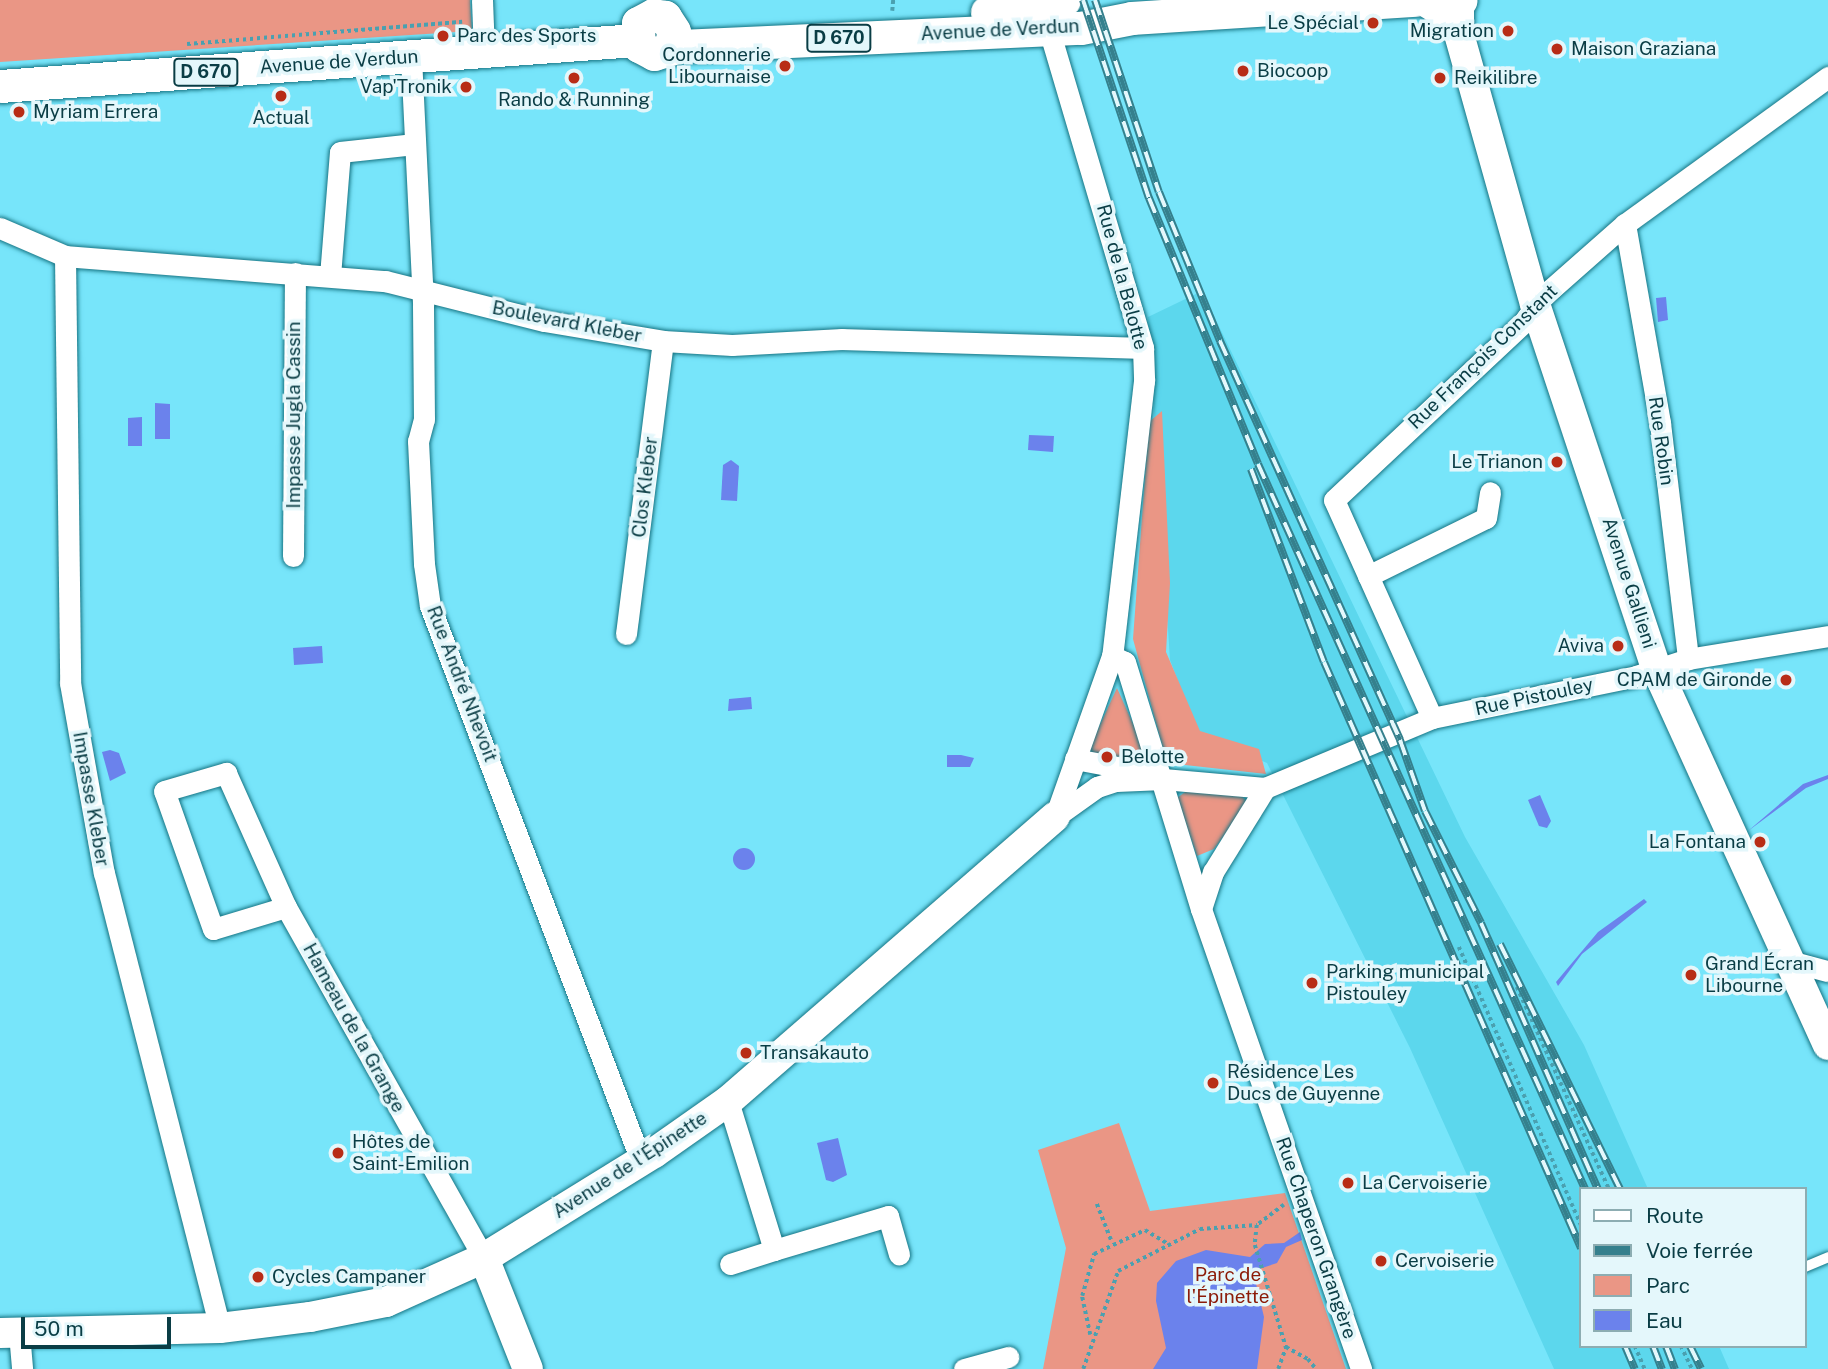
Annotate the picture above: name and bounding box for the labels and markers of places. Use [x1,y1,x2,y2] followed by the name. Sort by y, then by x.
[1267,12,1359,34] place label: Le Spécial
[1365,15,1381,31] marker: Le Spécial
[1410,20,1494,42] place label: Migration
[1500,23,1516,39] marker: Migration
[457,25,597,47] place label: Parc des Sports
[435,28,451,44] marker: Parc des Sports
[1571,38,1716,60] place label: Maison Graziana
[1549,41,1565,57] marker: Maison Graziana
[662,44,771,88] place label: Cordonnerie Libournaise
[777,58,793,74] marker: Cordonnerie Libournaise
[1257,60,1328,82] place label: Biocoop
[1235,63,1251,79] marker: Biocoop
[1454,67,1537,89] place label: Reikilibre
[566,70,582,86] marker: Rando & Running
[1432,70,1448,86] marker: Reikilibre
[360,76,452,98] place label: Vap'Tronik
[458,79,474,95] marker: Vap'Tronik
[273,88,289,104] marker: Actual
[498,89,650,111] place label: Rando & Running
[33,101,158,123] place label: Myriam Errera
[11,104,27,120] marker: Myriam Errera
[252,107,310,129] place label: Actual
[1451,451,1543,473] place label: Le Trianon
[1549,454,1565,470] marker: Le Trianon
[1558,635,1604,657] place label: Aviva
[1610,638,1626,654] marker: Aviva
[1616,669,1772,691] place label: CPAM de Gironde
[1778,672,1794,688] marker: CPAM de Gironde
[1121,746,1185,768] place label: Belotte
[1099,749,1115,765] marker: Belotte
[1649,831,1746,853] place label: La Fontana
[1752,834,1768,850] marker: La Fontana
[1705,953,1814,997] place label: Grand Écran Libourne
[1326,961,1484,1005] place label: Parking municipal Pistouley
[1683,967,1699,983] marker: Grand Écran Libourne
[1304,975,1320,991] marker: Parking municipal Pistouley
[760,1042,869,1064] place label: Transakauto
[738,1045,754,1061] marker: Transakauto
[1227,1061,1381,1105] place label: Résidence Les Ducs de Guyenne
[1205,1075,1221,1091] marker: Résidence Les Ducs de Guyenne
[352,1131,470,1175] place label: Hôtes de Saint-Emilion
[330,1145,346,1161] marker: Hôtes de Saint-Emilion
[1362,1172,1487,1194] place label: La Cervoiserie
[1340,1175,1356,1191] marker: La Cervoiserie
[1395,1250,1495,1272] place label: Cervoiserie
[1373,1253,1389,1269] marker: Cervoiserie
[272,1266,426,1288] place label: Cycles Campaner
[250,1269,266,1285] marker: Cycles Campaner

